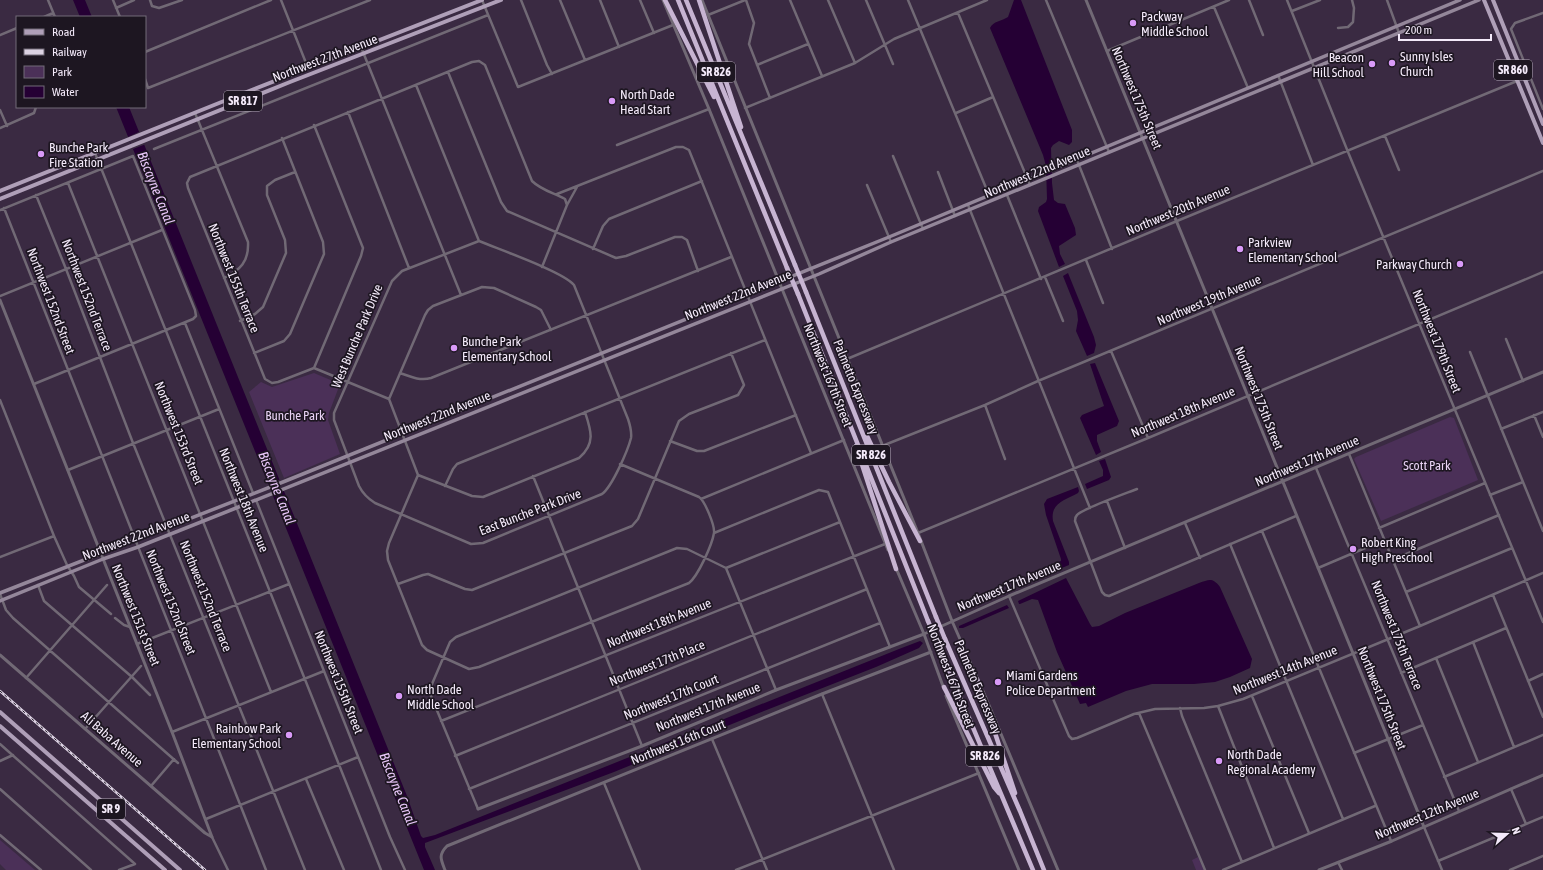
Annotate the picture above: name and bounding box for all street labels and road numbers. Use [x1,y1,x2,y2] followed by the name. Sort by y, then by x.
[270,31,380,85] street label: Northwest 27th Avenue
[1109,44,1165,152] street label: Northwest 175th Street
[1494,60,1532,80] road number: SR 860
[697,62,735,82] road number: SR 826
[224,91,262,111] road number: SR 817
[982,143,1092,201] street label: Northwest 22nd Avenue
[1124,181,1232,239] street label: Northwest 20th Avenue
[205,221,263,335] street label: Northwest 155th Terrace
[59,237,115,353] street label: Northwest 152nd Terrace
[24,246,78,356] street label: Northwest 152nd Street
[683,267,794,323] street label: Northwest 22nd Avenue
[1155,271,1263,329] street label: Northwest 19th Avenue
[328,282,386,390] street label: West Bunche Park Drive
[1409,287,1465,395] street label: Northwest 179th Street
[800,321,856,429] street label: Northwest 167th Street
[830,337,882,437] street label: Palmetto Expressway
[1231,344,1287,452] street label: Northwest 175th Street
[151,379,207,487] street label: Northwest 153rd Street
[1129,383,1237,441] street label: Northwest 18th Avenue
[382,388,493,444] street label: Northwest 22nd Avenue
[1253,432,1361,490] street label: Northwest 17th Avenue
[852,445,890,465] road number: SR 826
[216,446,272,554] street label: Northwest 18th Avenue
[477,486,583,538] street label: East Bunche Park Drive
[80,509,192,563] street label: Northwest 22nd Avenue
[177,538,235,654] street label: Northwest 152nd Terrace
[143,547,199,657] street label: Northwest 152nd Street
[955,557,1063,615] street label: Northwest 17th Avenue
[109,562,163,668] street label: Northwest 151st Street
[1368,578,1426,692] street label: Northwest 175th Terrace
[605,595,713,651] street label: Northwest 18th Avenue
[924,622,978,730] street label: Northwest 167th Street
[311,628,367,736] street label: Northwest 155th Street
[607,637,707,689] street label: Northwest 17th Place
[951,638,1005,737] street label: Palmetto Expressway
[1231,642,1339,698] street label: Northwest 14th Avenue
[1354,644,1410,752] street label: Northwest 175th Street
[621,671,721,723] street label: Northwest 17th Court
[654,679,762,735] street label: Northwest 17th Avenue
[78,708,146,770] street label: Ali Baba Avenue
[628,716,728,768] street label: Northwest 16th Court
[966,746,1004,766] road number: SR 826
[1373,785,1481,843] street label: Northwest 12th Avenue
[97,799,125,819] road number: SR 9

